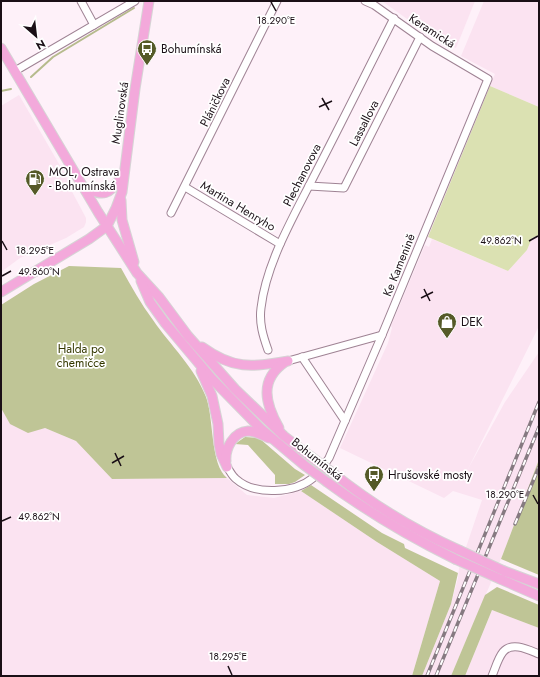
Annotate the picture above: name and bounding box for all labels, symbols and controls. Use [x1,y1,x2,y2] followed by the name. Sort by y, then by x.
[405,9,459,53] street label: Keramická
[257,13,295,28] text: 18.290°E
[16,16,56,56] north arrow
[33,36,48,54] text: N
[136,38,158,66] bus stop icon: Bohumínská
[161,40,222,58] place label: Bohumínská
[195,74,235,130] street label: Pláničkova
[107,81,133,145] street label: Muglinovská
[345,97,383,149] street label: Lassallova
[278,140,326,210] street label: Plechanovova
[49,163,120,195] place label: MOL, Ostrava - Bohumínská
[24,168,46,196] fuel station icon: MOL, Ostrava - Bohumínská
[197,176,279,236] street label: Martina Henryho
[378,231,420,299] street label: Ke Kamenině
[480,233,522,248] text: 49.862°N
[16,243,54,258] text: 18.295°E
[18,264,60,279] text: 49.860°N
[436,311,458,339] shop icon: DEK
[461,313,483,331] place label: DEK
[57,340,105,372] park label: Halda po chemičce
[288,433,347,485] street label: Bohumínská
[363,464,385,492] bus stop icon: Hrušovské mosty
[388,466,473,484] place label: Hrušovské mosty
[486,487,524,502] text: 18.290°E
[18,509,60,524] text: 49.862°N
[209,649,247,664] text: 18.295°E

